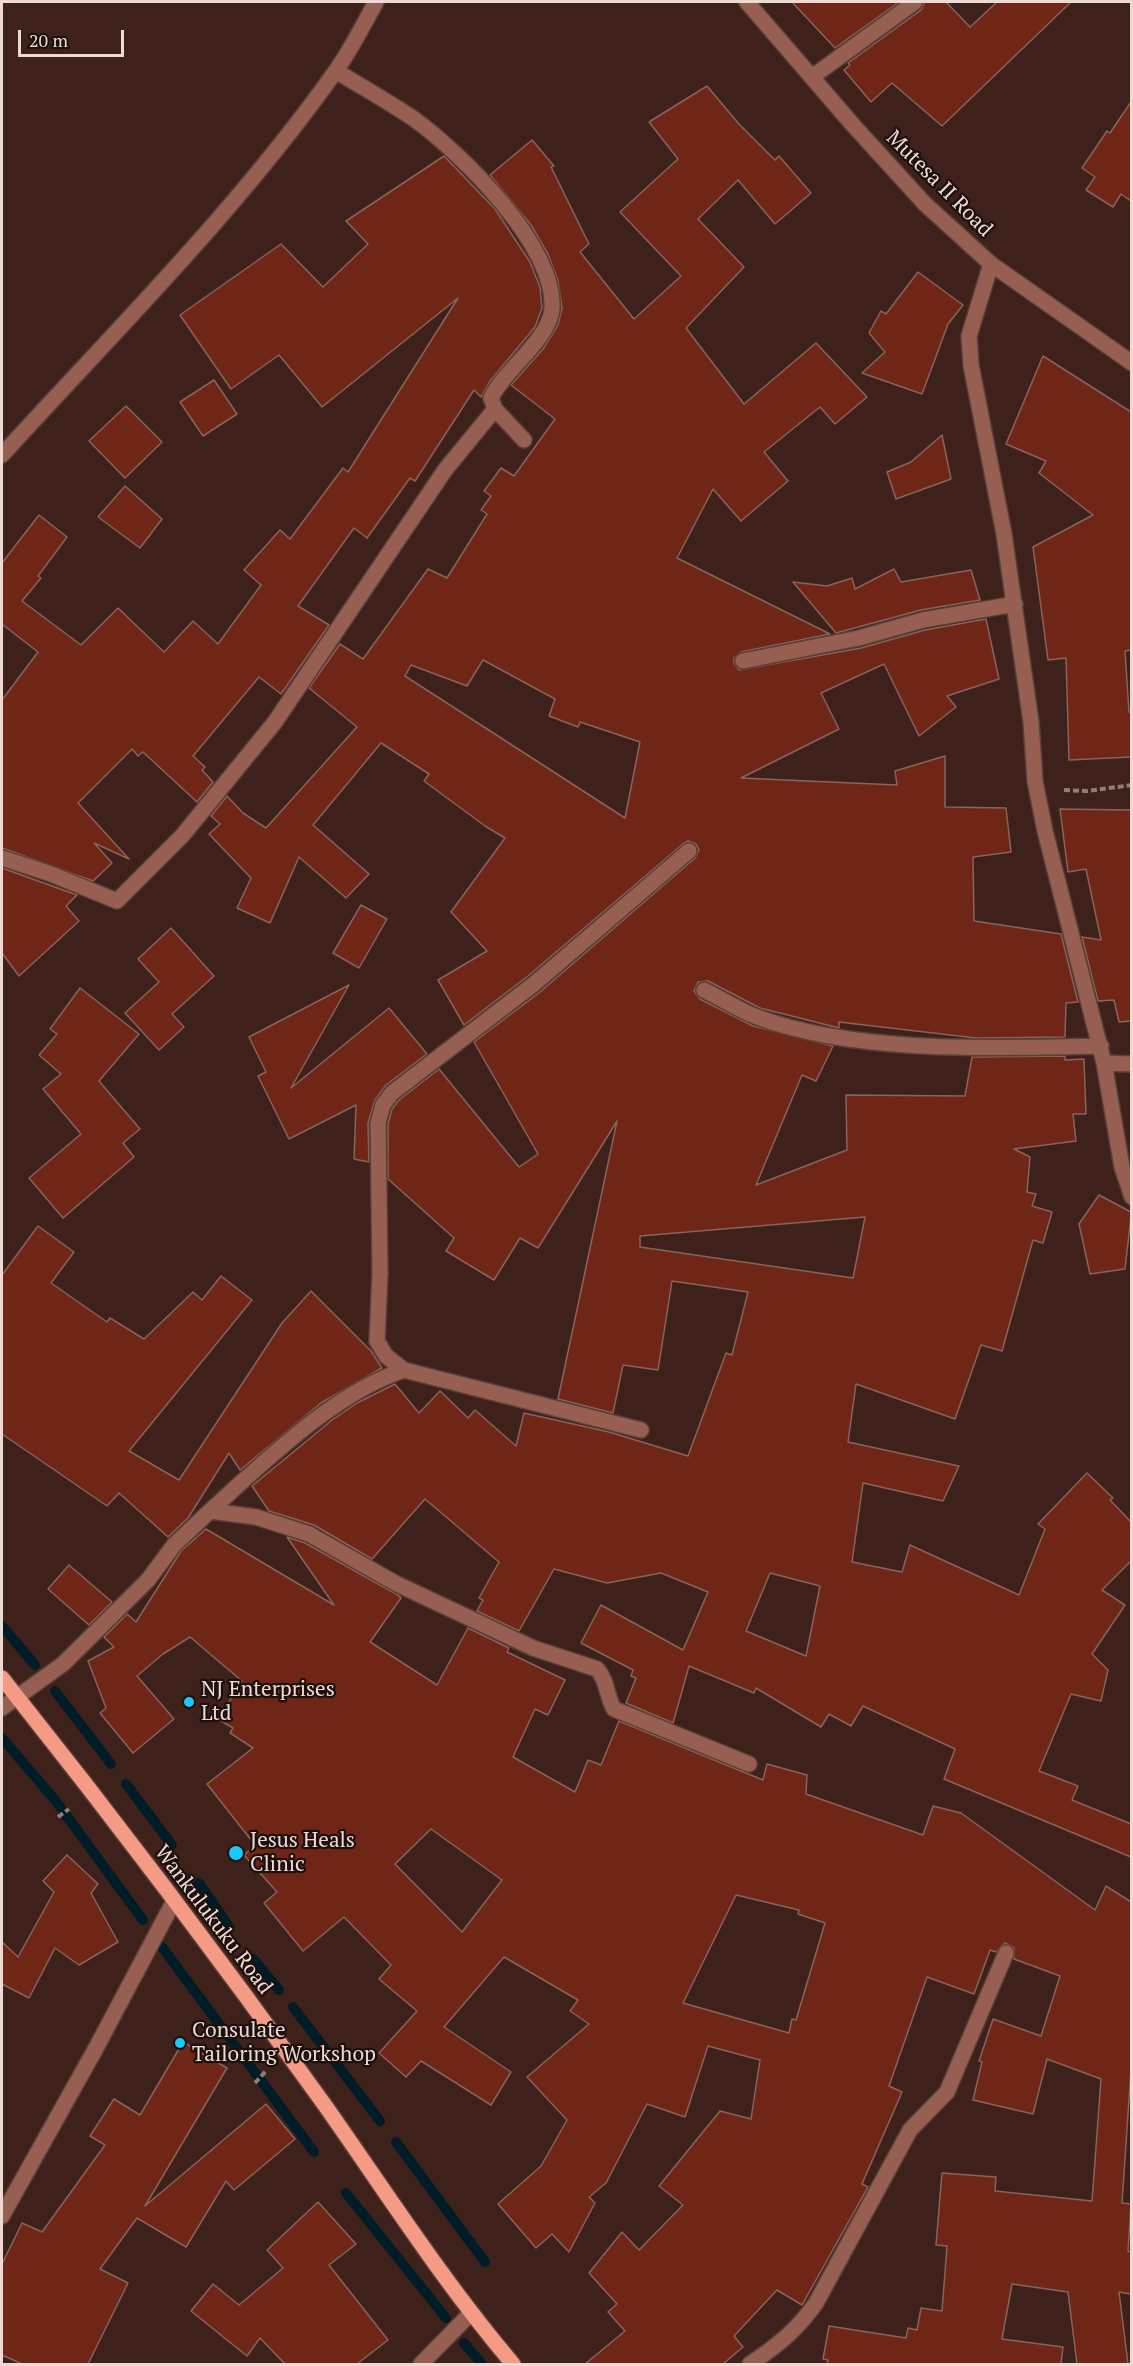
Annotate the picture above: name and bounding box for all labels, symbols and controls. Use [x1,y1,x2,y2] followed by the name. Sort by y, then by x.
[21,18,128,56] scale bar
[29,28,68,52] text: 20 m
[881,126,997,242] street label: Mutesa II Road
[201,1677,335,1727] place label: NJ Enterprises Ltd
[182,1695,196,1709] marker: NJ Enterprises Ltd
[250,1828,355,1878] place label: Jesus Heals Clinic
[149,1840,277,2000] street label: Wankulukuku Road
[227,1844,245,1862] marker: Jesus Heals Clinic
[192,2018,376,2068] place label: Consulate Tailoring Workshop
[173,2036,187,2050] marker: Consulate Tailoring Workshop

